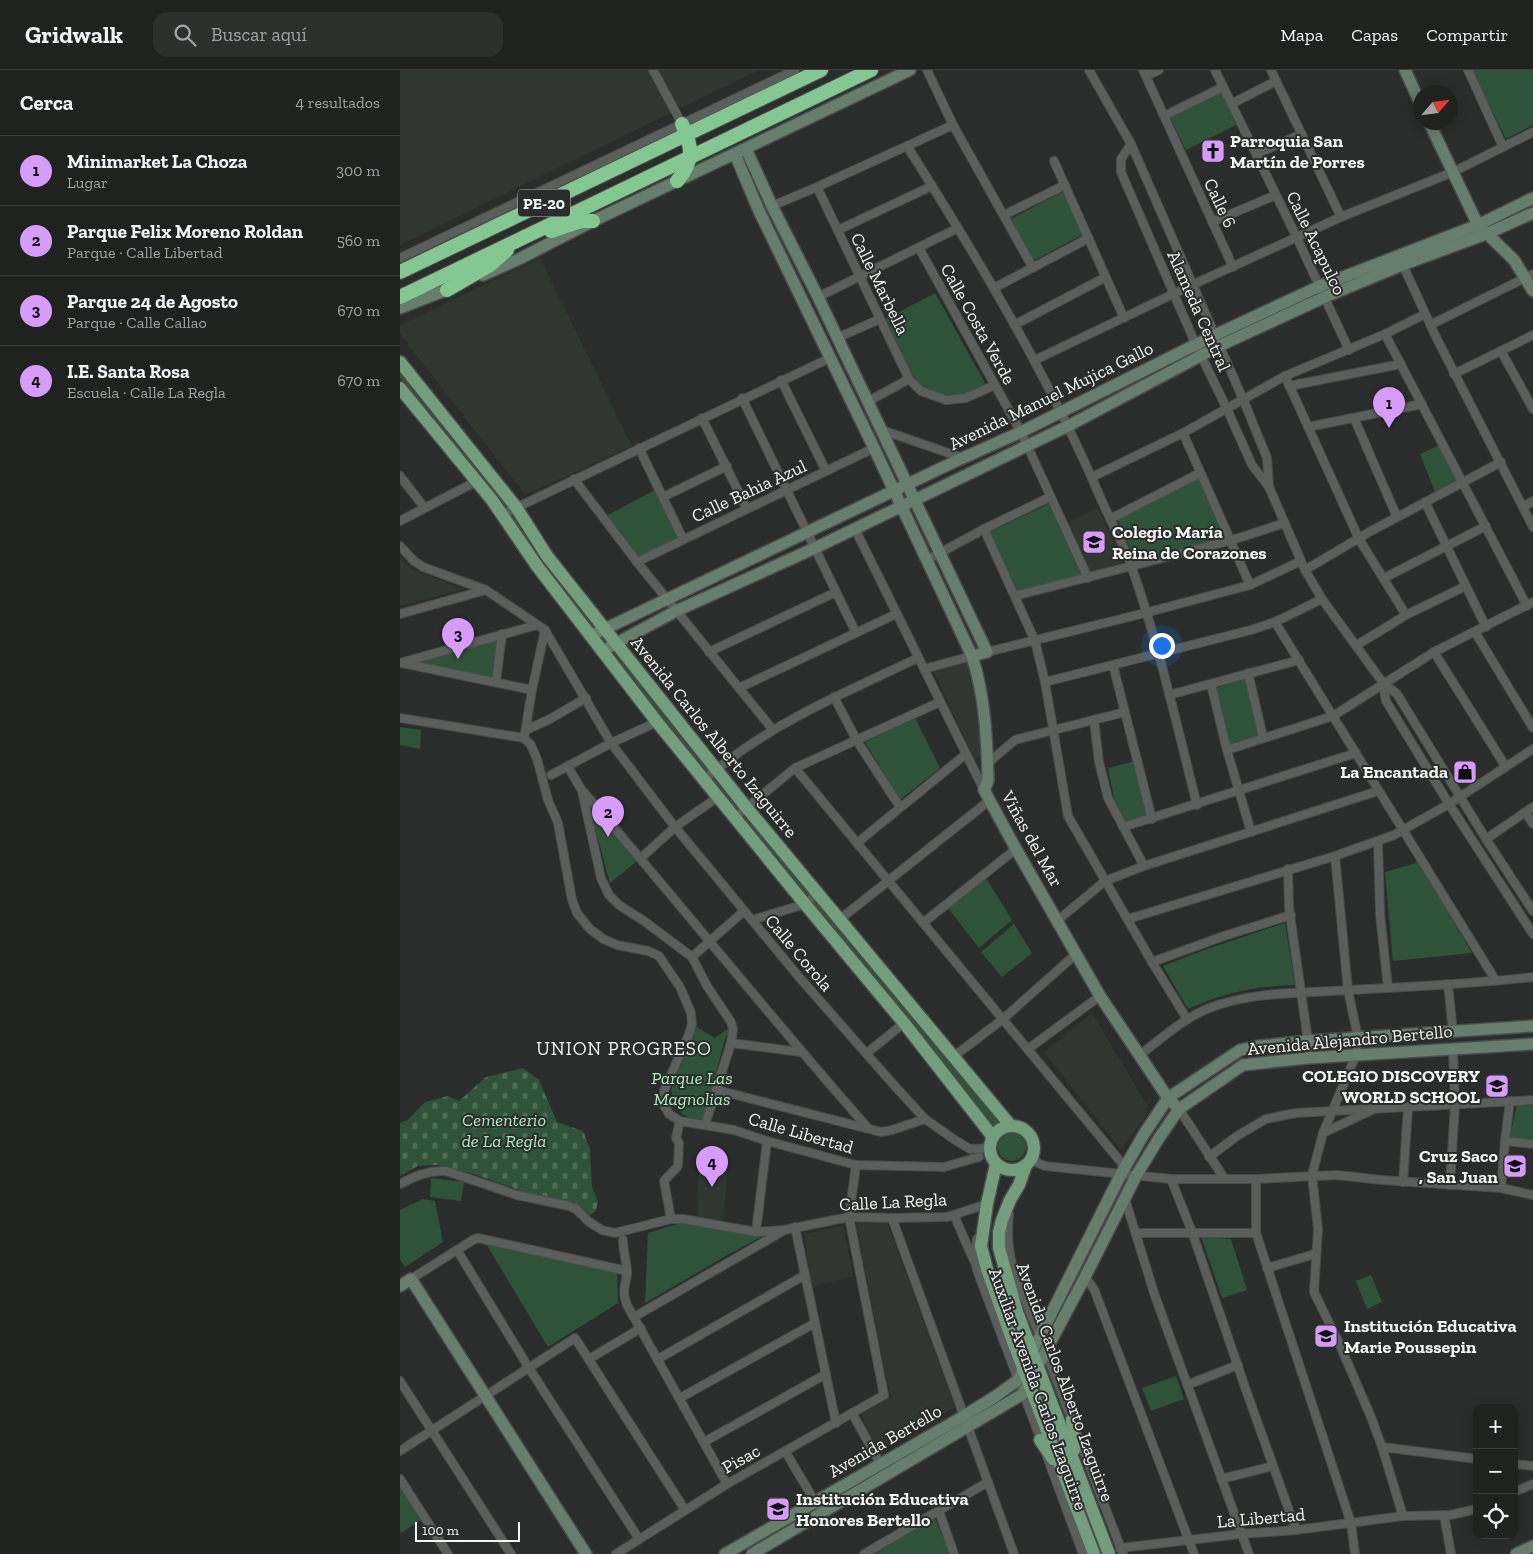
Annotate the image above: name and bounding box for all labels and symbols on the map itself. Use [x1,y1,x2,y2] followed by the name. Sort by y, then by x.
[1413,85,1458,130] north arrow
[1230,130,1365,173] place label: Parroquia San Martín de Porres
[1200,138,1226,164] church icon: Parroquia San Martín de Porres
[1199,175,1241,231] street label: Calle 6
[1281,188,1351,298] street label: Calle Acapulco
[518,190,570,216] road number: PE-20
[846,229,914,339] street label: Calle Marbella
[1163,247,1236,375] street label: Alameda Central
[936,260,1020,388] street label: Calle Costa Verde
[945,337,1157,455] street label: Avenida Manuel Mujica Gallo
[1373,387,1405,428] pin: 1
[688,455,810,527] street label: Calle Bahia Azul
[1112,521,1267,564] place label: Colegio María Reina de Corazones
[1081,529,1107,555] school or university icon: Colegio María Reina de Corazones
[442,618,474,659] pin: 3
[626,632,802,842] street label: Avenida Carlos Alberto Izaguirre
[1149,633,1175,659] your location
[1452,759,1478,785] shop icon: La Encantada
[1340,761,1448,783] place label: La Encantada
[996,786,1067,891] street label: Viñas del Mar
[592,796,624,837] pin: 2
[760,910,838,996] street label: Calle Corola
[1247,1020,1453,1060] street label: Avenida Alejandro Bertello
[536,1037,712,1060] district label: UNION PROGRESO
[1302,1065,1480,1108] place label: COLEGIO DISCOVERY WORLD SCHOOL
[651,1067,733,1110] park label: Parque Las Magnolias
[1484,1073,1510,1099] school or university icon: COLEGIO DISCOVERY WORLD SCHOOL
[746,1108,856,1159] street label: Calle Libertad
[462,1109,546,1152] park label: Cementerio de La Regla
[1419,1145,1499,1188] place label: Cruz Saco , San Juan
[696,1146,728,1187] pin: 4
[1502,1153,1528,1179] school or university icon: Cruz Saco , San Juan
[839,1188,948,1216] street label: Calle La Regla
[1011,1259,1119,1505] street label: Avenida Carlos Alberto Izaguirre
[984,1265,1092,1513] street label: Auxiliar Avenida Carlos Izaguirre
[1344,1315,1517,1358] place label: Institución Educativa Marie Poussepin
[1313,1323,1339,1349] school or university icon: Institución Educativa Marie Poussepin
[825,1400,945,1482] street label: Avenida Bertello
[718,1440,764,1478] street label: Pisac
[796,1488,969,1531] place label: Institución Educativa Honores Bertello
[765,1496,791,1522] school or university icon: Institución Educativa Honores Bertello
[1216,1503,1306,1533] street label: La Libertad
[415,1519,520,1542] scale bar

